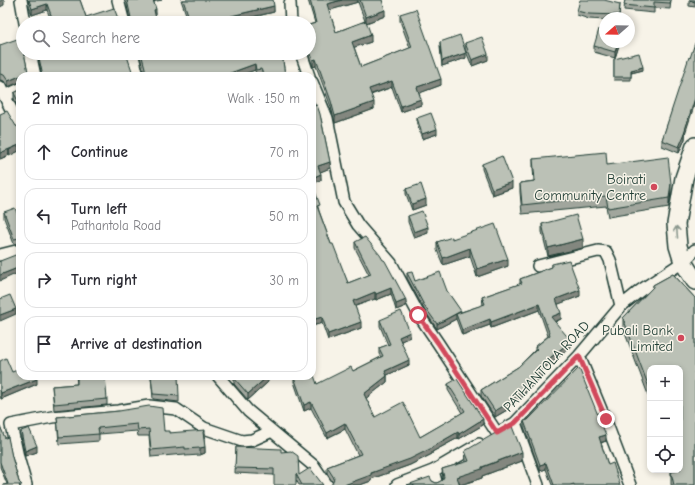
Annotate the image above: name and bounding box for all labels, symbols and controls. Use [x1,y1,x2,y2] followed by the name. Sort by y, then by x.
[599,12,635,48] north arrow
[16,16,316,60] search box
[30,27,52,49] icon: search
[62,29,140,47] text: Search here
[32,89,73,108] text: 2 min
[228,91,300,106] text: Walk · 150 m
[33,141,55,163] icon: ahead
[71,143,128,161] text: Continue
[270,145,299,160] text: 70 m
[534,171,646,204] place label: Boirati Community Centre
[649,182,659,192] marker: Boirati Community Centre
[71,200,127,218] text: Turn left
[33,205,55,227] icon: left
[269,209,299,224] text: 50 m
[71,218,161,233] text: Pathantola Road
[674,226,681,239] one-way arrow
[33,269,55,291] icon: right
[71,271,137,289] text: Turn right
[269,273,299,288] text: 30 m
[409,306,427,324] route start
[500,317,593,416] street label: PATHANTOLA ROAD
[602,322,673,355] place label: Pubali Bank Limited
[33,333,55,355] icon: arrive
[676,333,686,343] marker: Pubali Bank Limited
[71,335,202,353] text: Arrive at destination
[647,365,683,473] map controls
[647,365,683,401] button: +
[647,401,683,437] button: −
[597,410,615,428] route end
[647,437,683,473] button: locate

